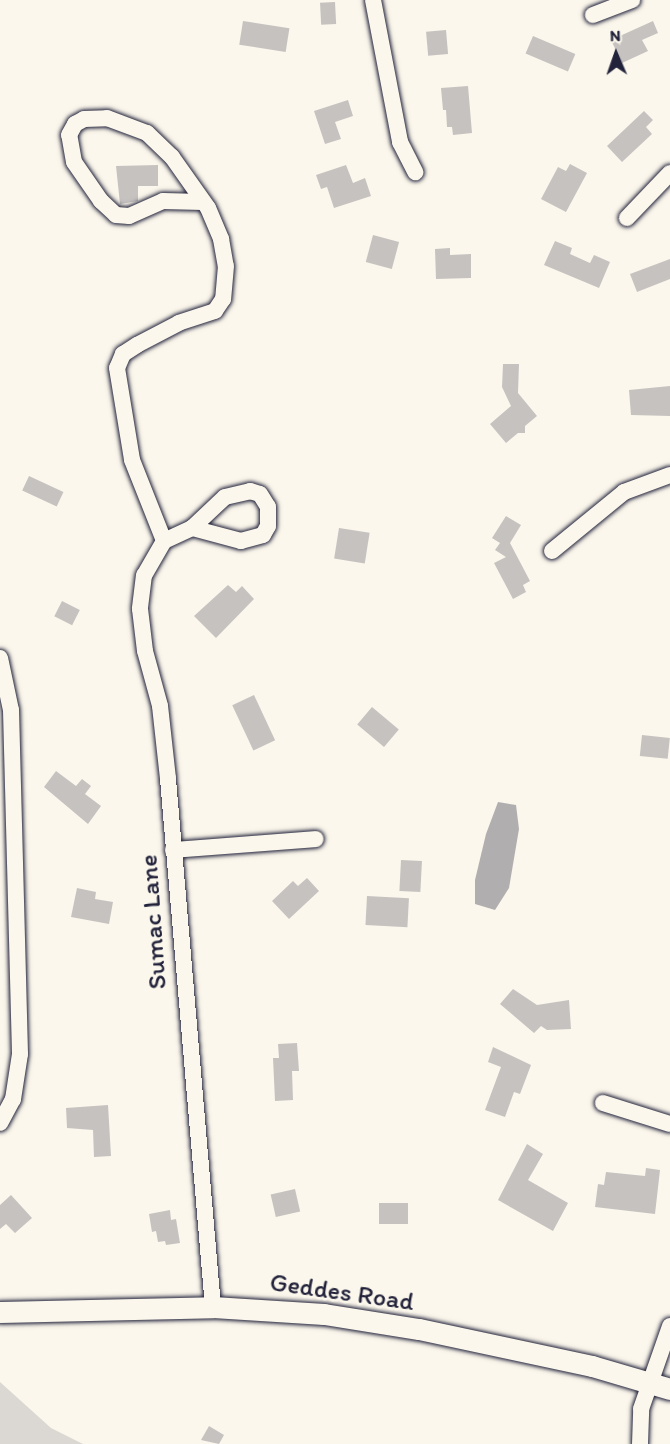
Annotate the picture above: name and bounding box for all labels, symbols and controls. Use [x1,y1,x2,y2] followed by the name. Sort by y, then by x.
[586,24,646,84] north arrow
[610,26,621,45] text: N
[133,854,173,990] street label: Sumac Lane
[268,1266,416,1318] street label: Geddes Road

